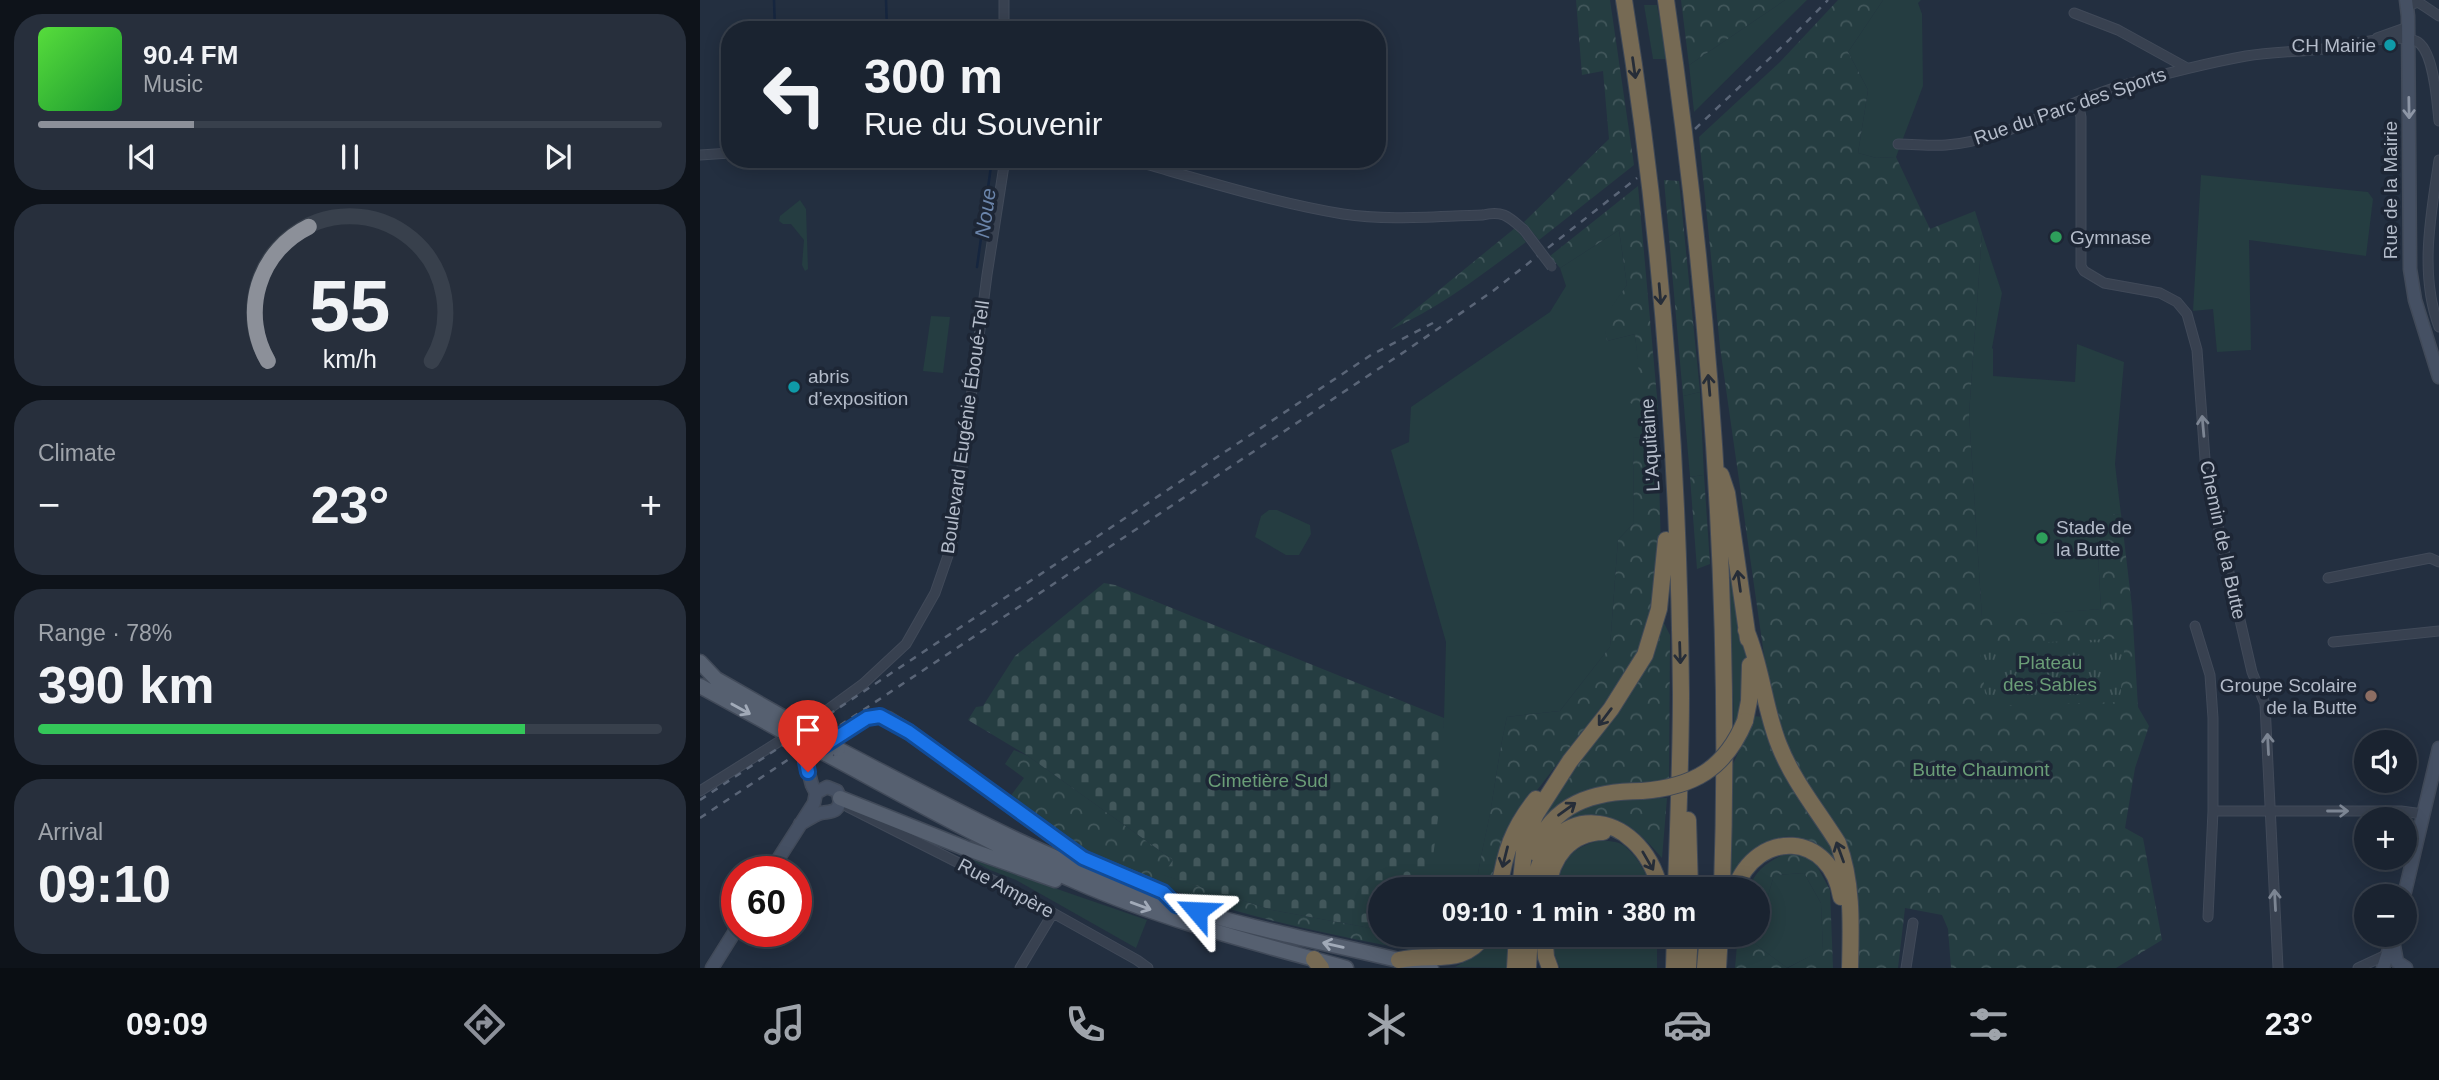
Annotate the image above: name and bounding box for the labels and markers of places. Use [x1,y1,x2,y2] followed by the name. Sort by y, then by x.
[2292,35,2376,56] place label: CH Mairie
[2382,37,2398,53] marker: CH Mairie
[2070,227,2151,248] place label: Gymnase
[2048,229,2064,245] marker: Gymnase
[808,366,908,409] place label: abris d’exposition
[786,379,802,395] marker: abris d’exposition
[2056,517,2132,560] place label: Stade de la Butte
[2034,530,2050,546] marker: Stade de la Butte
[2220,675,2357,718] place label: Groupe Scolaire de la Butte
[2363,688,2379,704] marker: Groupe Scolaire de la Butte
[778,700,838,772] pin

